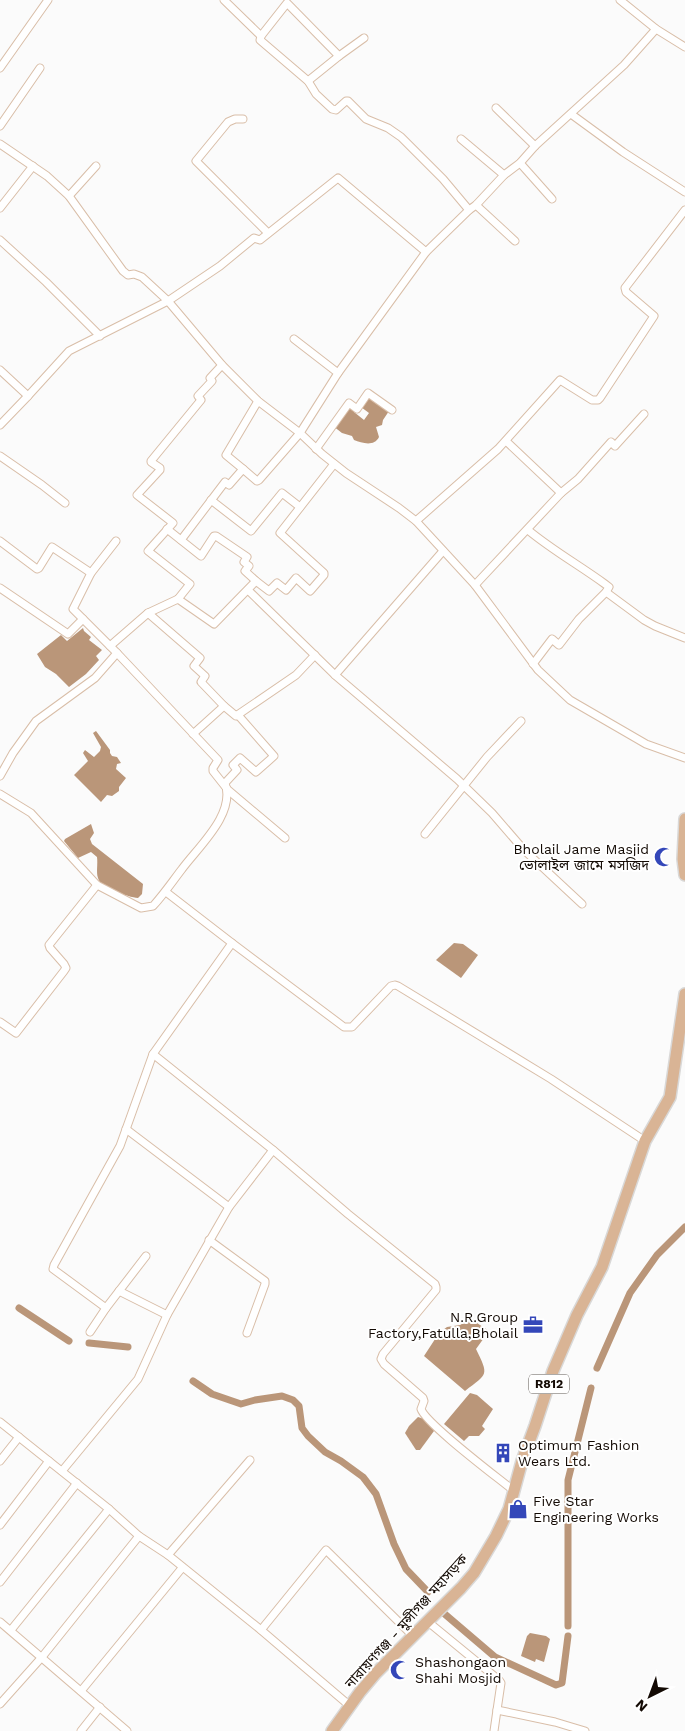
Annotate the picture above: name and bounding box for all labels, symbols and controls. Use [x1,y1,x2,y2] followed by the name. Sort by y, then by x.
[513,841,649,873] place label: Bholail Jame Masjid ভোলাইল জামে মসজিদ
[653,846,675,868] mosque icon: Bholail Jame Masjid ভোলাইল জামে মসজিদ
[368,1309,519,1341] place label: N.R.Group Factory,Fatulla,Bholail
[522,1314,544,1336] office icon: N.R.Group Factory,Fatulla,Bholail
[529,1375,569,1394] road number: R812
[518,1437,639,1469] place label: Optimum Fashion Wears Ltd.
[492,1442,514,1464] building icon: Optimum Fashion Wears Ltd.
[533,1493,659,1525] place label: Five Star Engineering Works
[507,1498,529,1520] shop icon: Five Star Engineering Works
[341,1550,472,1693] street label: নারায়ণগঞ্জ - মুন্সীগঞ্জ মহাসড়ক
[415,1654,506,1686] place label: Shashongaon Shahi Mosjid
[389,1659,411,1681] mosque icon: Shashongaon Shahi Mosjid
[625,1671,675,1721] north arrow
[632,1696,651,1715] text: N

